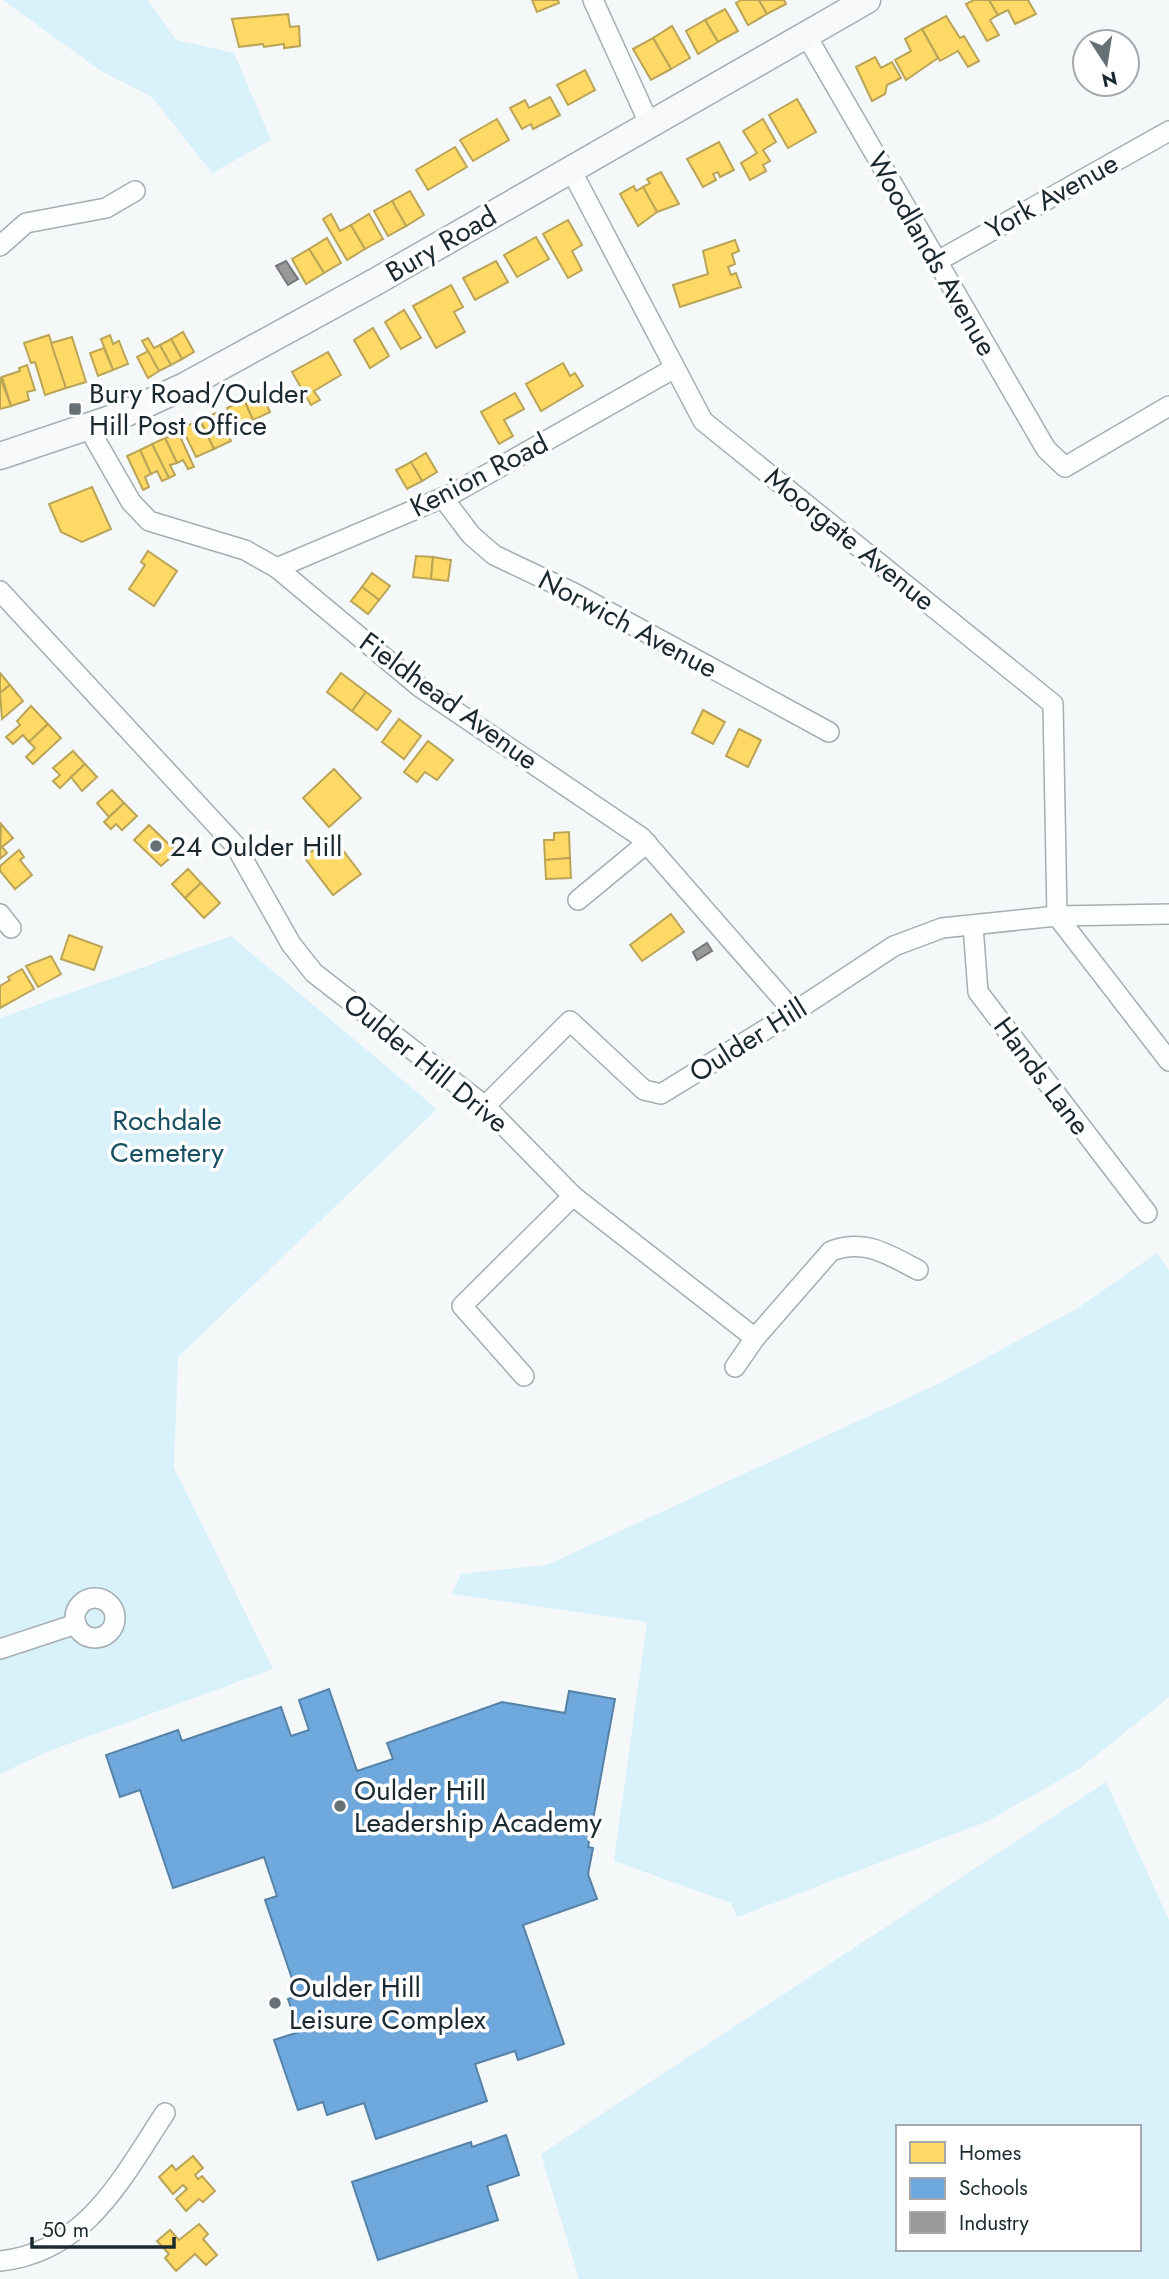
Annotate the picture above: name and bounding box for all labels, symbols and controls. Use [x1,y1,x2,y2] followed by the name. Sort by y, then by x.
[1071,28,1141,98] north arrow
[1099,64,1120,94] text: N
[978,143,1126,249] street label: York Avenue
[857,144,1007,364] street label: Woodlands Avenue
[378,196,504,292] street label: Bury Road
[89,373,309,446] place label: Bury Road/Oulder Hill Post Office
[67,401,83,417] marker: Bury Road/Oulder Hill Post Office
[403,423,555,527] street label: Kenion Road
[756,457,944,621] street label: Moorgate Avenue
[531,560,725,688] street label: Norwich Avenue
[351,622,547,780] street label: Fieldhead Avenue
[170,826,342,867] place label: 24 Oulder Hill
[148,838,164,854] marker: 24 Oulder Hill
[334,983,518,1143] street label: Oulder Hill Drive
[681,988,815,1092] street label: Oulder Hill
[984,1008,1100,1144] street label: Hands Lane
[110,1100,225,1173] park label: Rochdale Cemetery
[354,1770,603,1843] place label: Oulder Hill Leadership Academy
[332,1798,348,1814] marker: Oulder Hill Leadership Academy
[289,1967,486,2040] place label: Oulder Hill Leisure Complex
[267,1995,283,2011] marker: Oulder Hill Leisure Complex
[896,2125,1141,2251] legend
[959,2138,1021,2168] text: Homes
[959,2173,1028,2203] text: Schools
[32,2206,173,2250] scale bar
[959,2208,1030,2238] text: Industry
[42,2215,89,2245] text: 50 m

